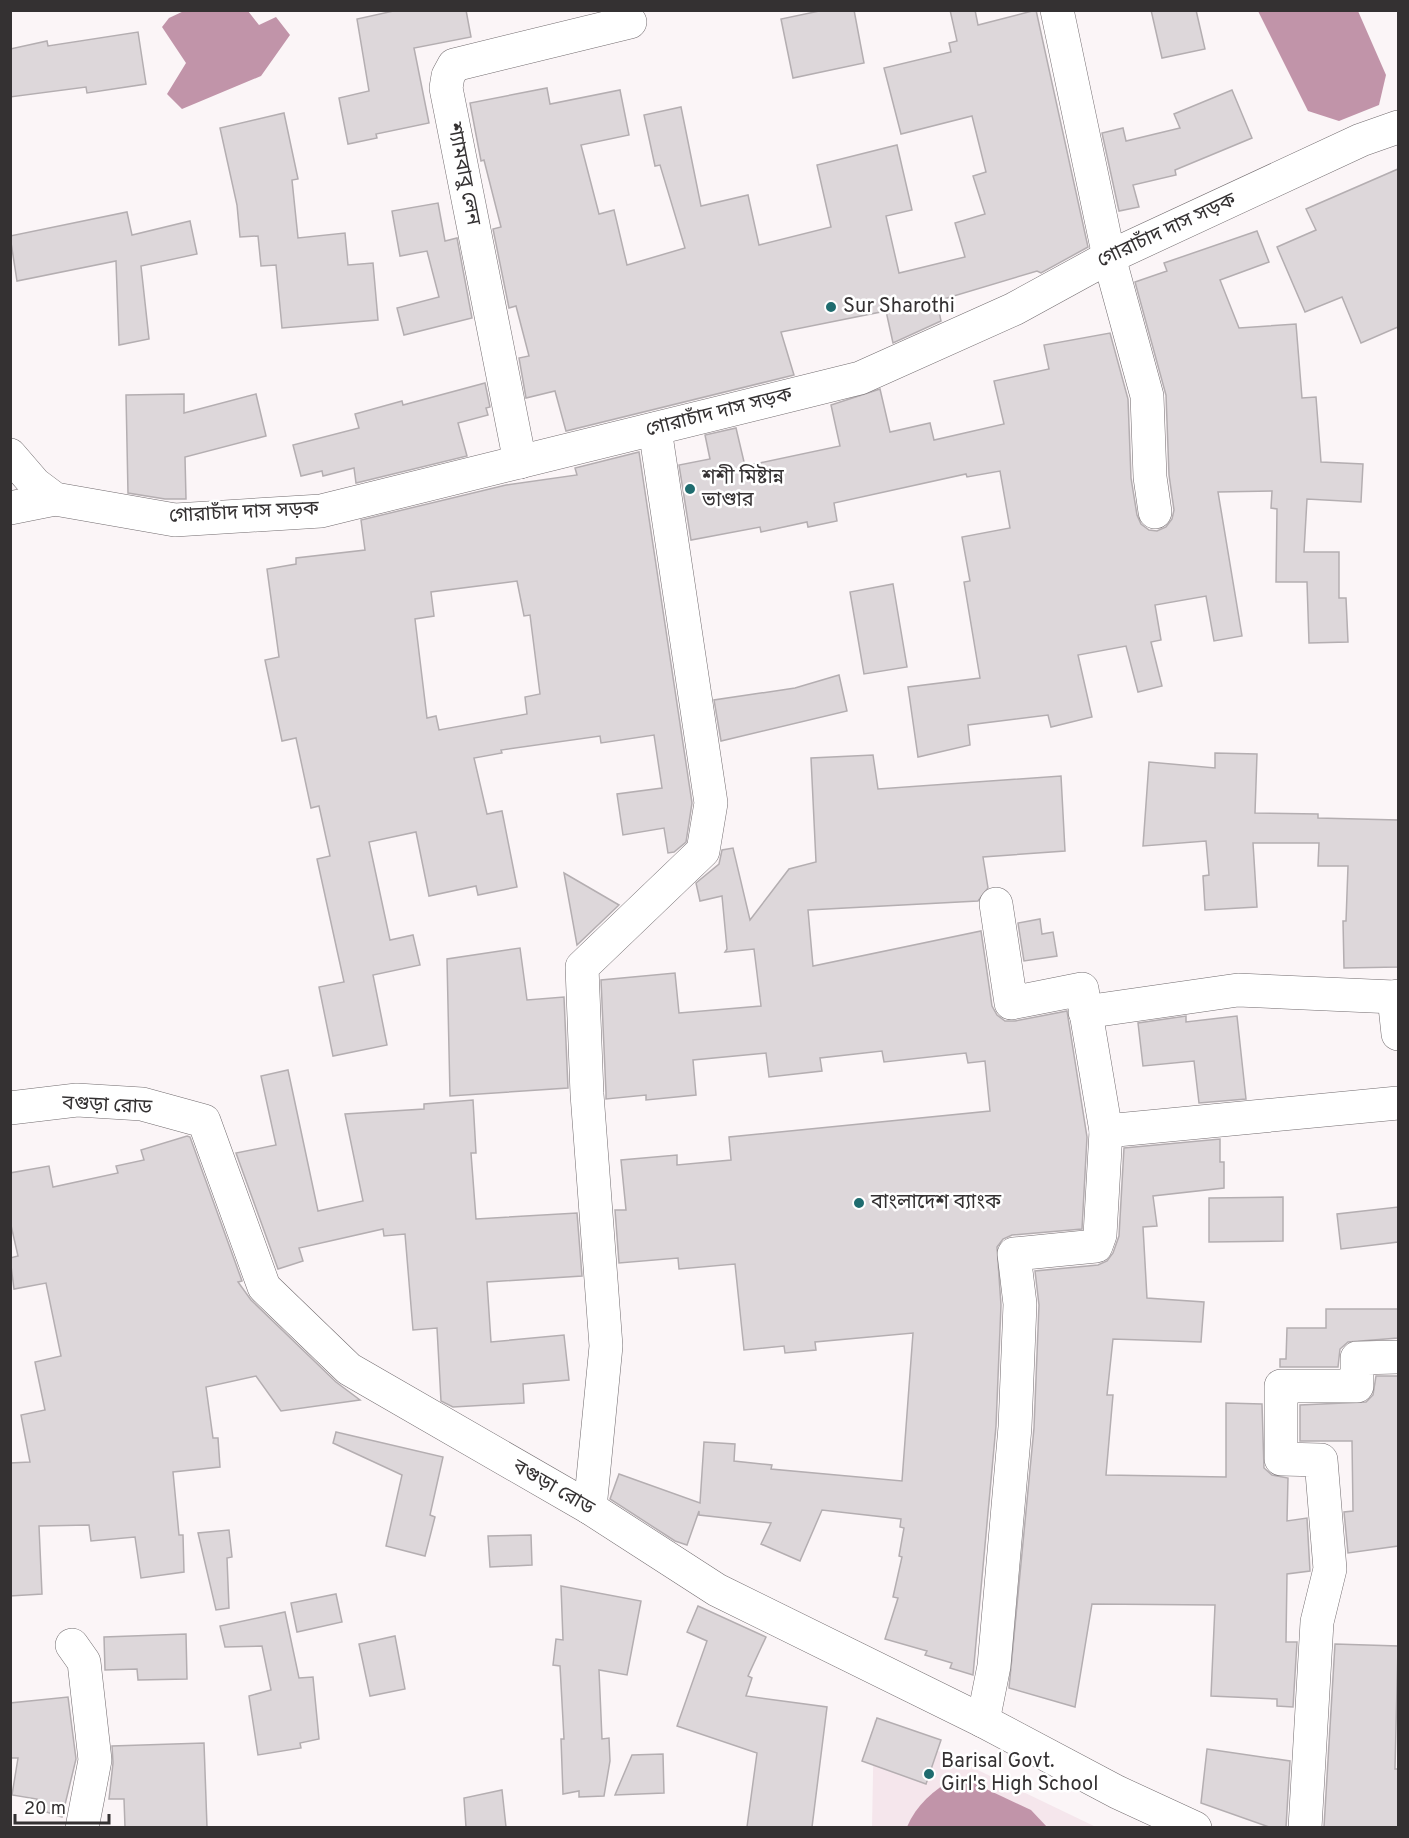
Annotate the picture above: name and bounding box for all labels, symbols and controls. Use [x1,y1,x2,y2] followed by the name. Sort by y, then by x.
[440,119,486,229] street label: শ্যামবাবু লেন
[1093,186,1241,275] street label: গোরাচাঁদ দাস সড়ক
[843,294,955,320] place label: Sur Sharothi
[824,300,838,314] marker: Sur Sharothi
[643,381,796,444] street label: গোরাচাঁদ দাস সড়ক
[701,464,785,514] place label: শশী মিষ্টান্ন ভাণ্ডার
[683,482,697,496] marker: শশী মিষ্টান্ন ভাণ্ডার
[168,495,320,530] street label: গোরাচাঁদ দাস সড়ক
[60,1091,153,1121] street label: বগুড়া রোড
[870,1190,1002,1216] place label: বাংলাদেশ ব্যাংক
[852,1196,866,1210] marker: বাংলাদেশ ব্যাংক
[507,1454,599,1522] street label: বগুড়া রোড
[941,1749,1098,1798] place label: Barisal Govt. Girl's High School
[922,1767,936,1781] marker: Barisal Govt. Girl's High School
[15,1787,110,1825] scale bar
[24,1798,66,1821] text: 20 m

